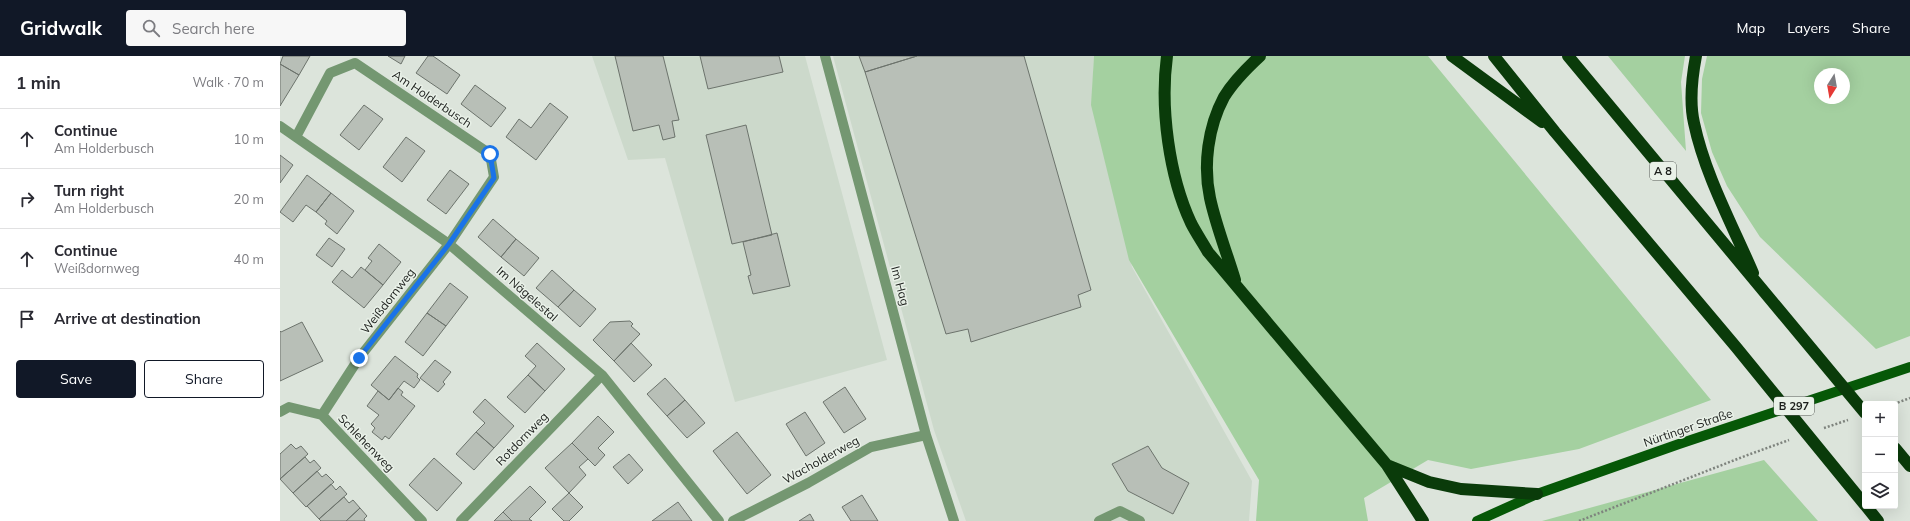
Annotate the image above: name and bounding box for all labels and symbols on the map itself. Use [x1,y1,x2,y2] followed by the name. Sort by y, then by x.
[390,66,475,131] street label: Am Holderbusch
[1814,68,1850,104] north arrow
[481,145,499,163] route start
[1650,162,1676,180] road number: A 8
[494,263,561,324] street label: Im Nägelestal
[888,264,913,307] street label: Im Hag
[357,265,418,336] street label: Weißdornweg
[350,349,368,367] route end
[1774,397,1814,415] road number: B 297
[1641,405,1734,450] street label: Nürtinger Straße
[492,409,551,469] street label: Rotdornweg
[335,411,398,475] street label: Schlehenweg
[780,432,862,487] street label: Wacholderweg

